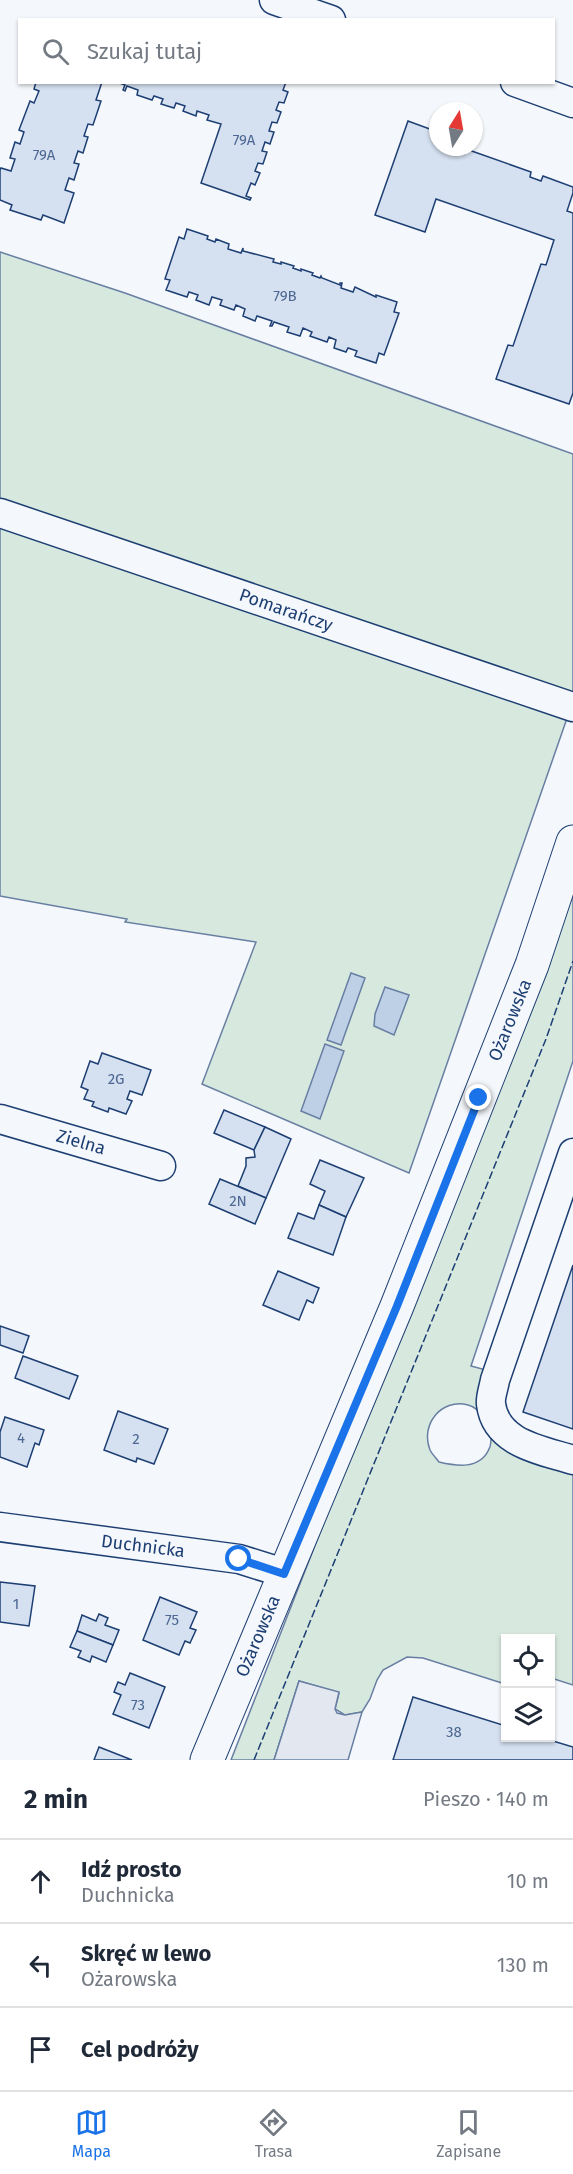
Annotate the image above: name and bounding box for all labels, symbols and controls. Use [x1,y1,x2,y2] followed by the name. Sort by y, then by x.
[18,18,555,84] search box
[39,35,72,68] icon: search
[87,38,202,65] text: Szukaj tutaj
[429,102,483,156] north arrow
[233,131,256,149] house number: 79A
[33,146,56,164] house number: 79A
[273,287,297,305] house number: 79B
[236,584,336,636] street label: Pomarańczy
[484,976,536,1064] street label: Ożarowska
[108,1070,124,1088] house number: 2G
[465,1084,491,1110] route end
[54,1125,108,1159] street label: Zielna
[229,1192,247,1210] house number: 2N
[17,1429,25,1447] house number: 4
[132,1430,140,1448] house number: 2
[100,1530,186,1562] street label: Duchnicka
[225,1545,251,1571] route start
[231,1592,285,1680] street label: Ożarowska
[13,1595,19,1613] house number: 1
[165,1611,179,1629] house number: 75
[501,1634,555,1742] map controls
[501,1634,555,1688] button: locate
[501,1688,555,1742] button: layers
[131,1696,145,1714] house number: 73
[446,1723,462,1741] house number: 38
[24,1784,88,1815] text: 2 min
[423,1787,549,1811] text: Pieszo · 140 m
[81,1856,182,1883] text: Idź prosto
[24,1865,57,1898] icon: ahead
[507,1869,549,1893] text: 10 m
[81,1883,175,1907] text: Duchnicka
[81,1940,211,1967] text: Skręć w lewo
[24,1949,57,1982] icon: left
[497,1953,549,1977] text: 130 m
[81,1967,177,1991] text: Ożarowska
[24,2033,57,2066] icon: arrive
[81,2036,199,2063] text: Cel podróży
[72,2106,111,2161] tab: Mapa
[255,2106,293,2161] tab: Trasa
[436,2106,501,2161] tab: Zapisane

